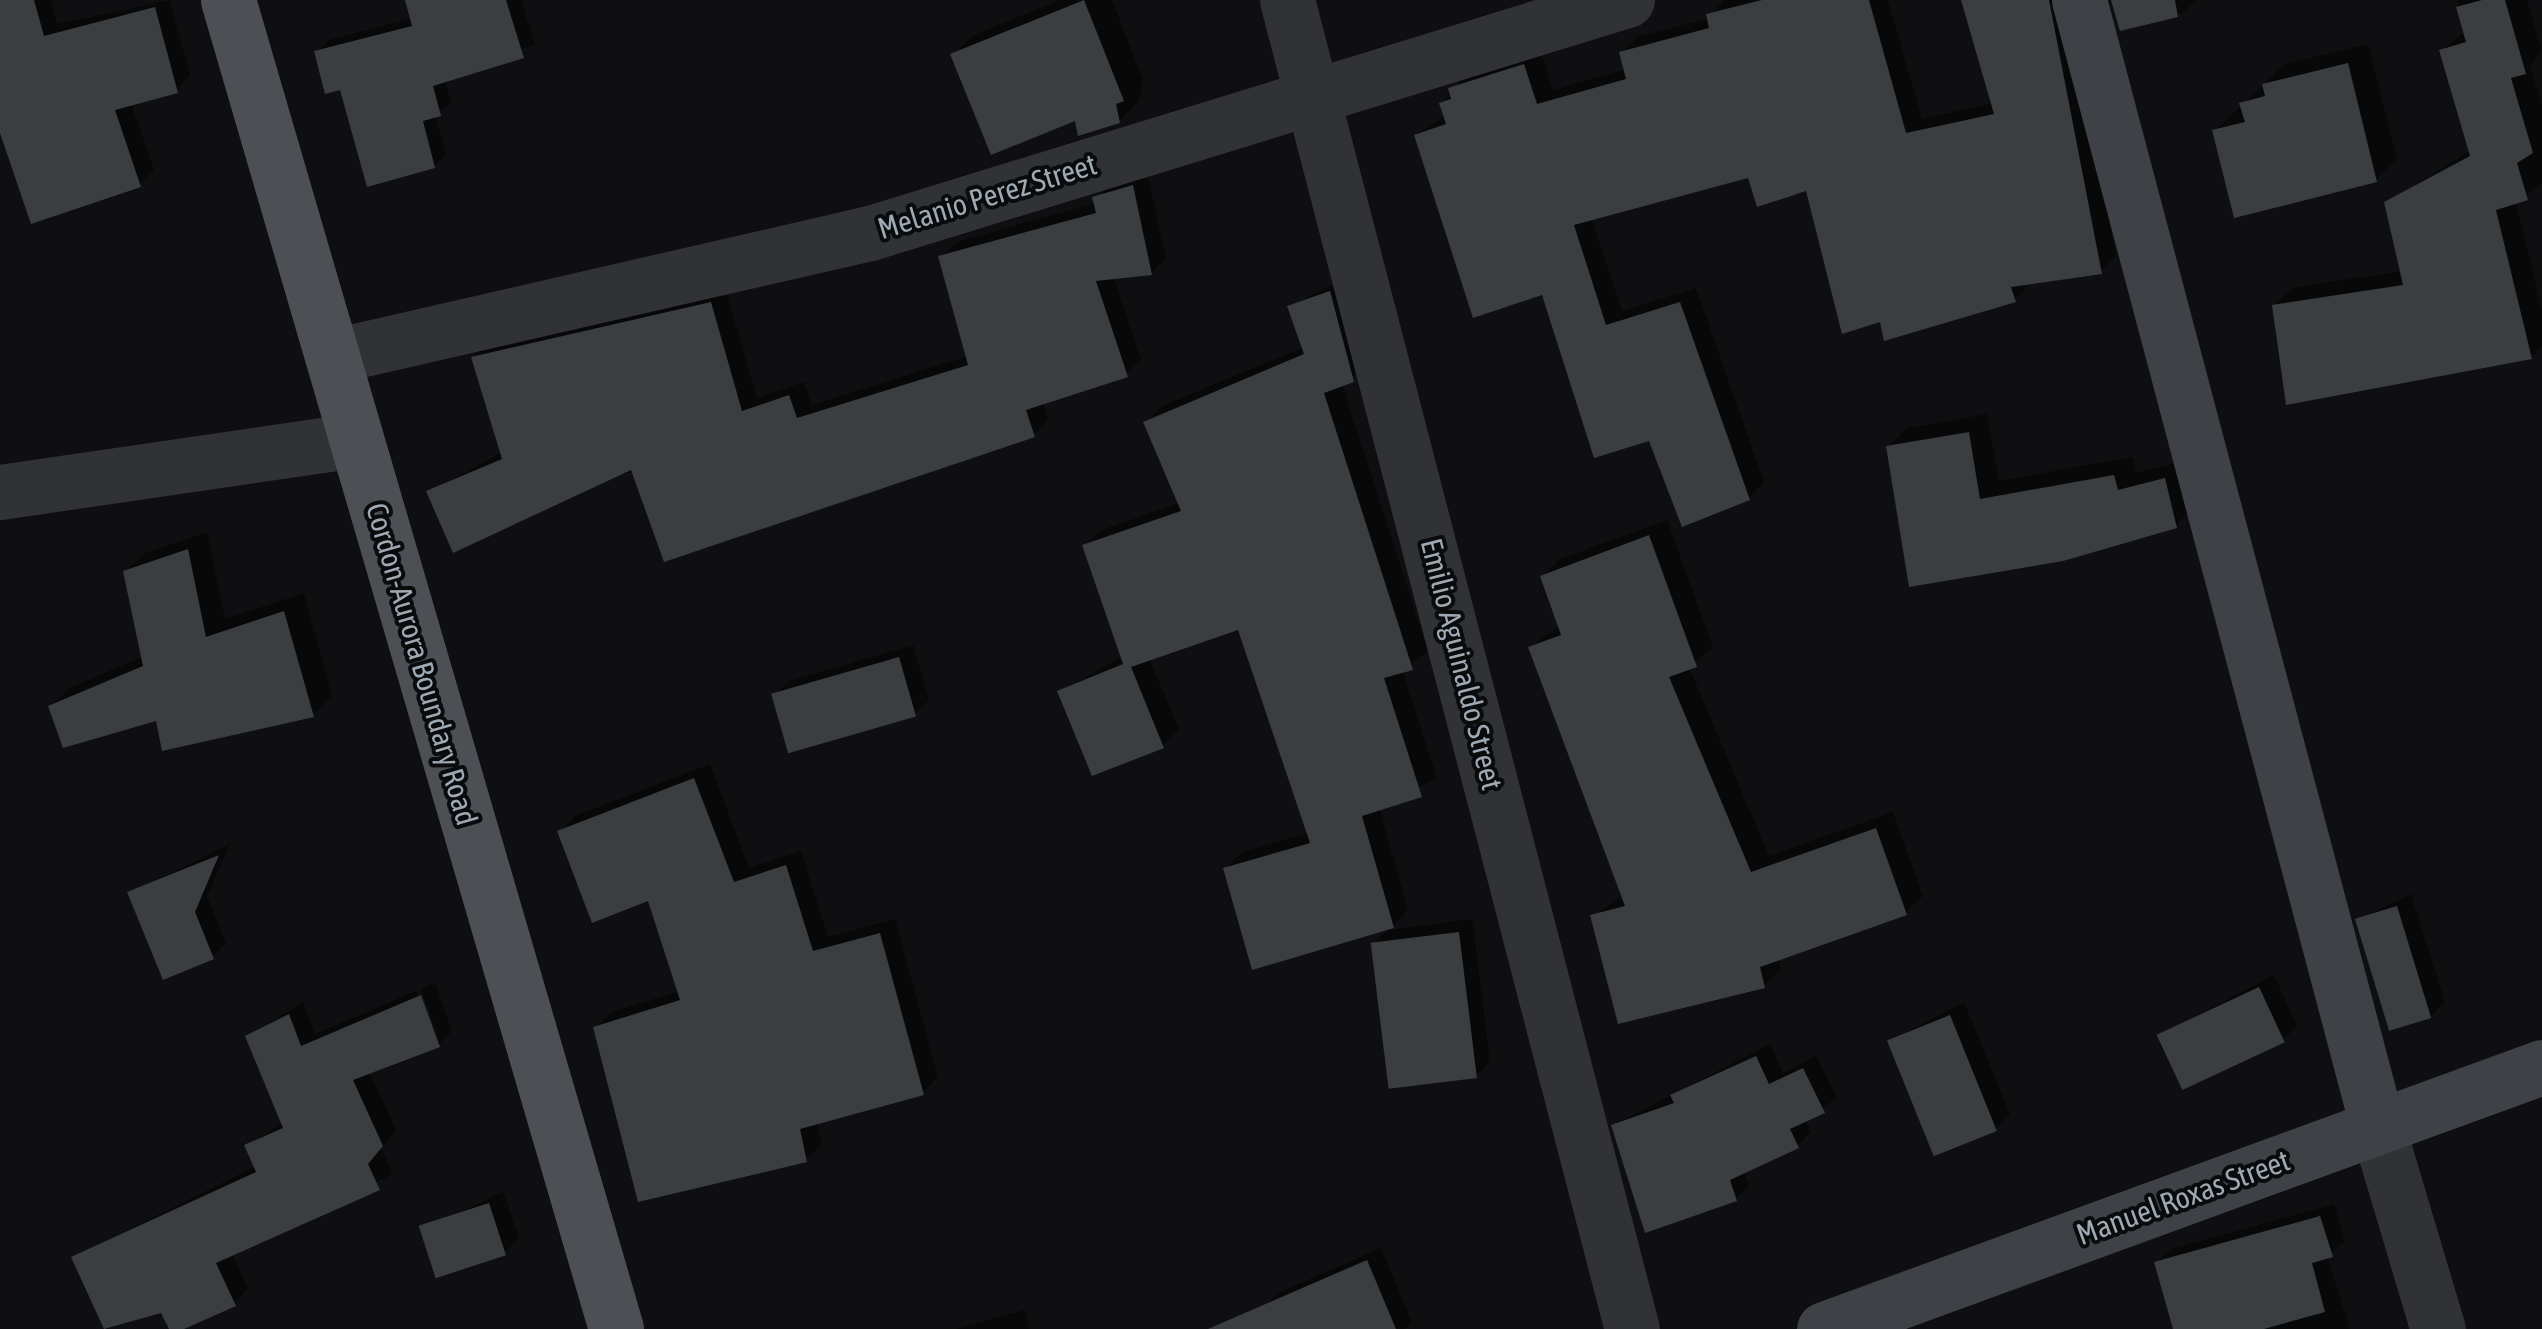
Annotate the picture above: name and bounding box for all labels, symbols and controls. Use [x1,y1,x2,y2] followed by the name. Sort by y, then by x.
[873,146,1101,246] street label: Melanio Perez Street
[359,499,485,829] street label: Cordon-Aurora Boundary Road
[1413,535,1511,793] street label: Emilio Aguinaldo Street
[2072,1142,2294,1252] street label: Manuel Roxas Street

